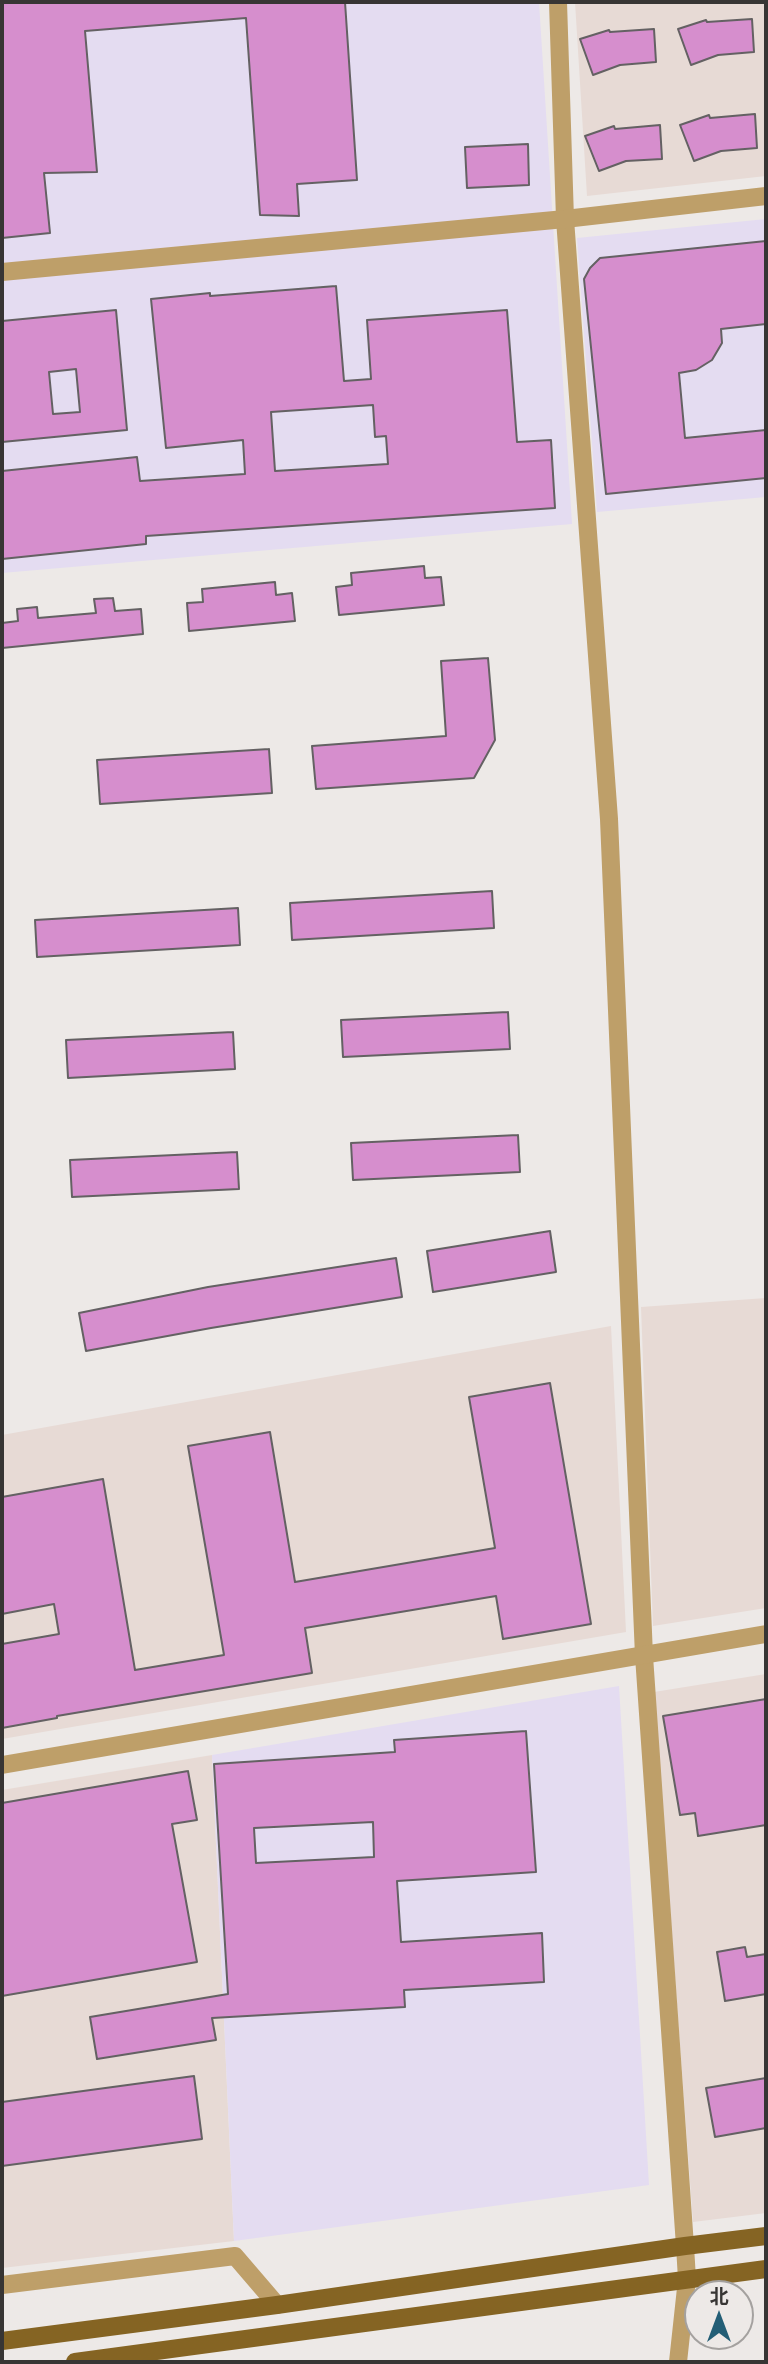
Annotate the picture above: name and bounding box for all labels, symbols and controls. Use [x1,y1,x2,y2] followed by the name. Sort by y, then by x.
[684,2280,754,2350] north arrow
[709,2283,729,2309] text: 北

